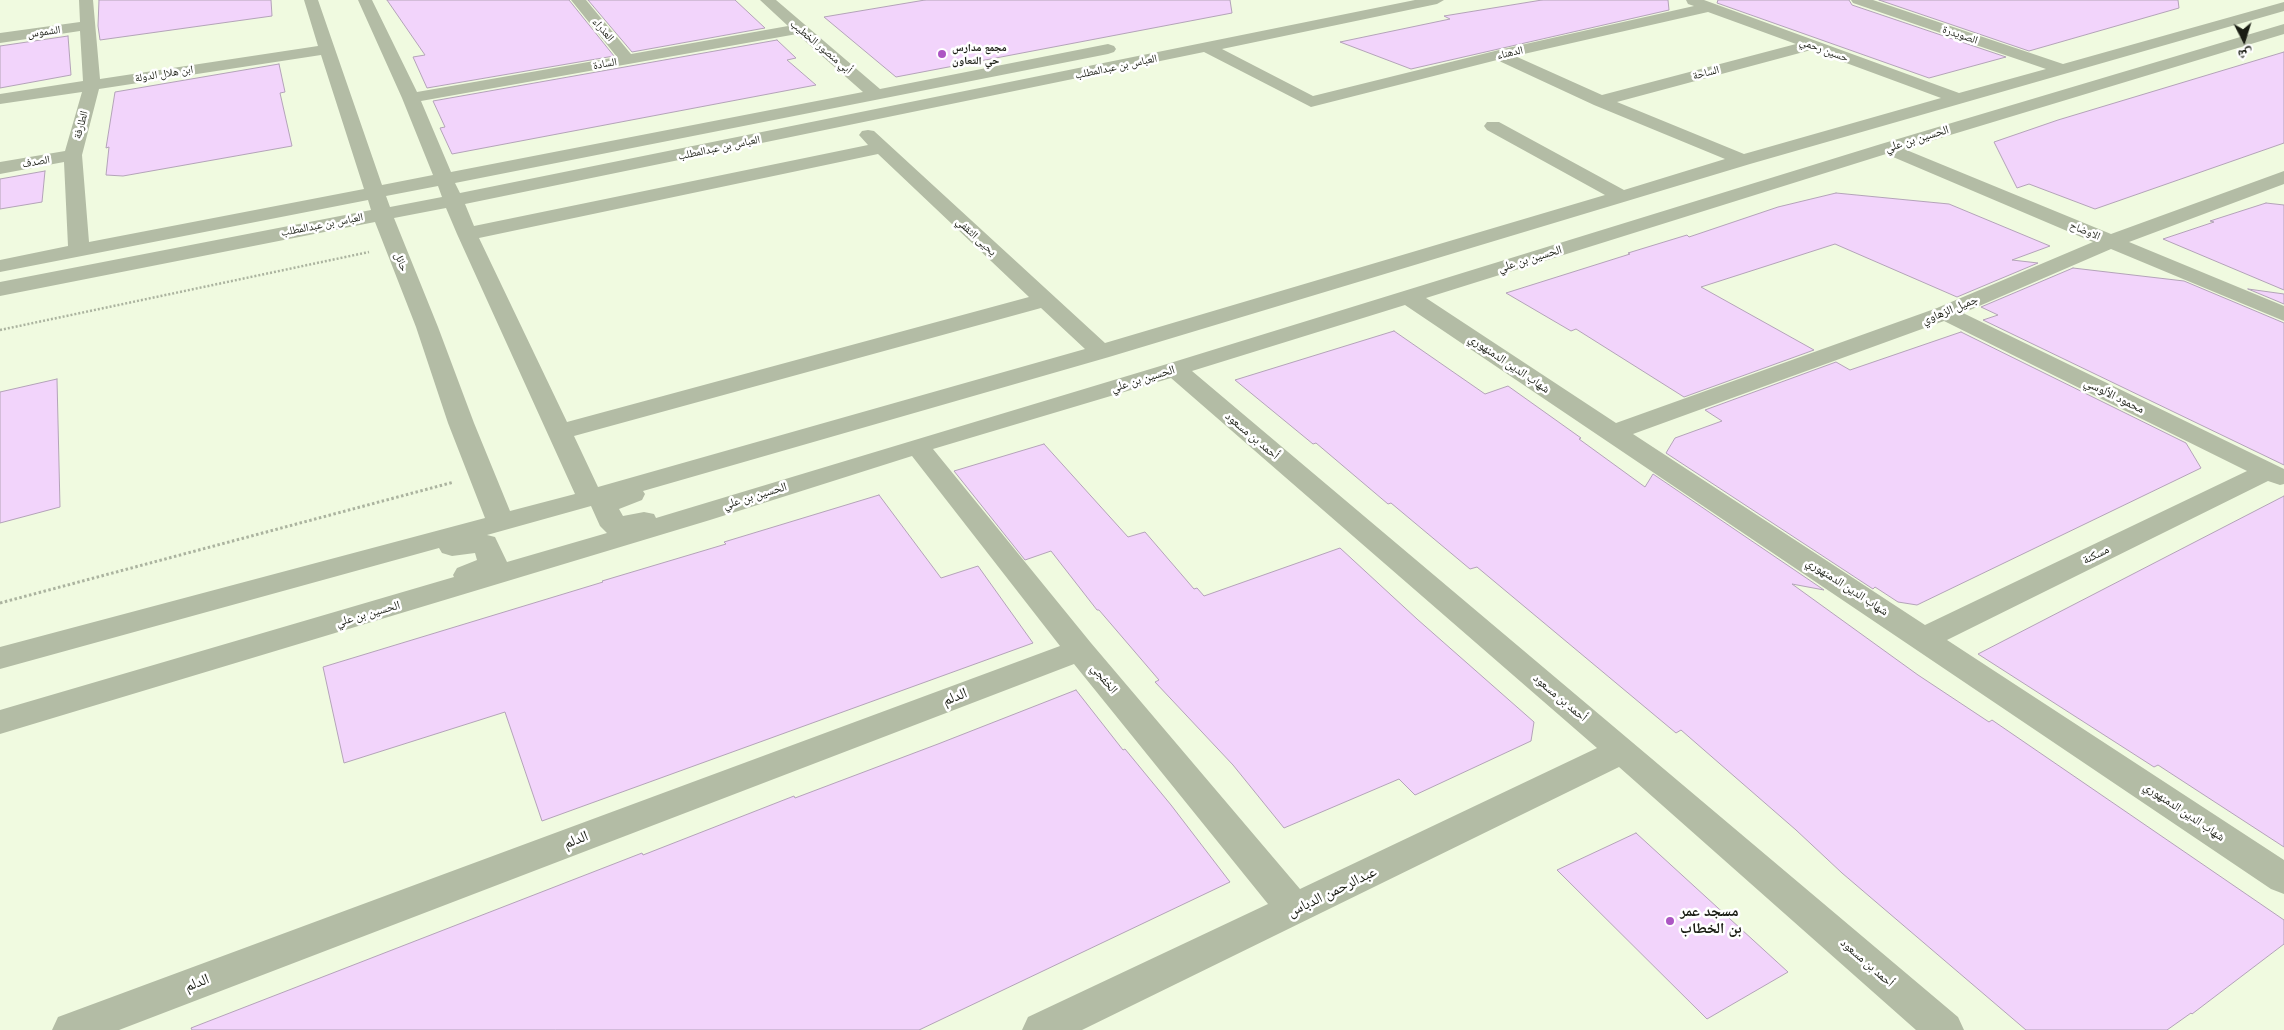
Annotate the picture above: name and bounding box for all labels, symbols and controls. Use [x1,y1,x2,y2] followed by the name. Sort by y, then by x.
[2219,15,2269,65] north arrow
[589,16,617,44] street label: العذراء
[787,17,855,77] street label: أبي منصور الخطيب
[27,23,61,41] street label: الشموس
[1941,23,1979,47] street label: الصويدرة
[1798,35,1850,65] street label: حسين رحمي
[952,41,1007,67] place label: مجمع مدارس حي التعاون
[1496,44,1524,62] street label: الدهناء
[2237,45,2254,66] text: ش
[936,48,948,60] marker: مجمع مدارس حي التعاون
[1074,52,1158,82] street label: العباس بن عبدالمطلب
[592,55,618,73] street label: السادة
[134,63,194,85] street label: ابن هلال الدولة
[1691,63,1721,83] street label: الساحة
[71,110,91,140] street label: الطارفة
[1883,122,1951,156] street label: الحسين بن علي
[677,133,761,163] street label: العباس بن عبدالمطلب
[21,153,51,171] street label: الصدف
[280,211,364,239] street label: العباس بن عبدالمطلب
[953,215,999,259] street label: يحيى الثقفي
[2068,219,2102,243] street label: الاوضاح
[1496,242,1564,276] street label: الحسين بن علي
[391,251,411,273] street label: حائل
[1920,292,1980,328] street label: جميل الزهاوي
[1466,331,1552,397] street label: شهاب الدين الدمنهوري
[1109,362,1177,396] street label: الحسين بن علي
[2082,375,2146,417] street label: محمود الألوسي
[1222,409,1282,463] street label: أحمد بن مسعود
[721,479,789,513] street label: الحسين بن علي
[2080,542,2112,568] street label: مسكنة
[1803,555,1891,619] street label: شهاب الدين الدمنهوري
[334,598,402,630] street label: الحسين بن علي
[1087,661,1121,697] street label: الخفجي
[1530,671,1590,725] street label: أحمد بن مسعود
[940,684,970,710] street label: الدلم
[2141,779,2227,845] street label: شهاب الدين الدمنهوري
[561,827,591,853] street label: الدلم
[1284,863,1380,921] street label: عبدالرحمن الدباس
[1680,903,1742,938] place label: مسجد عمر بن الخطاب
[1664,915,1676,927] marker: مسجد عمر بن الخطاب
[1837,936,1897,990] street label: أحمد بن مسعود
[182,970,212,996] street label: الدلم

